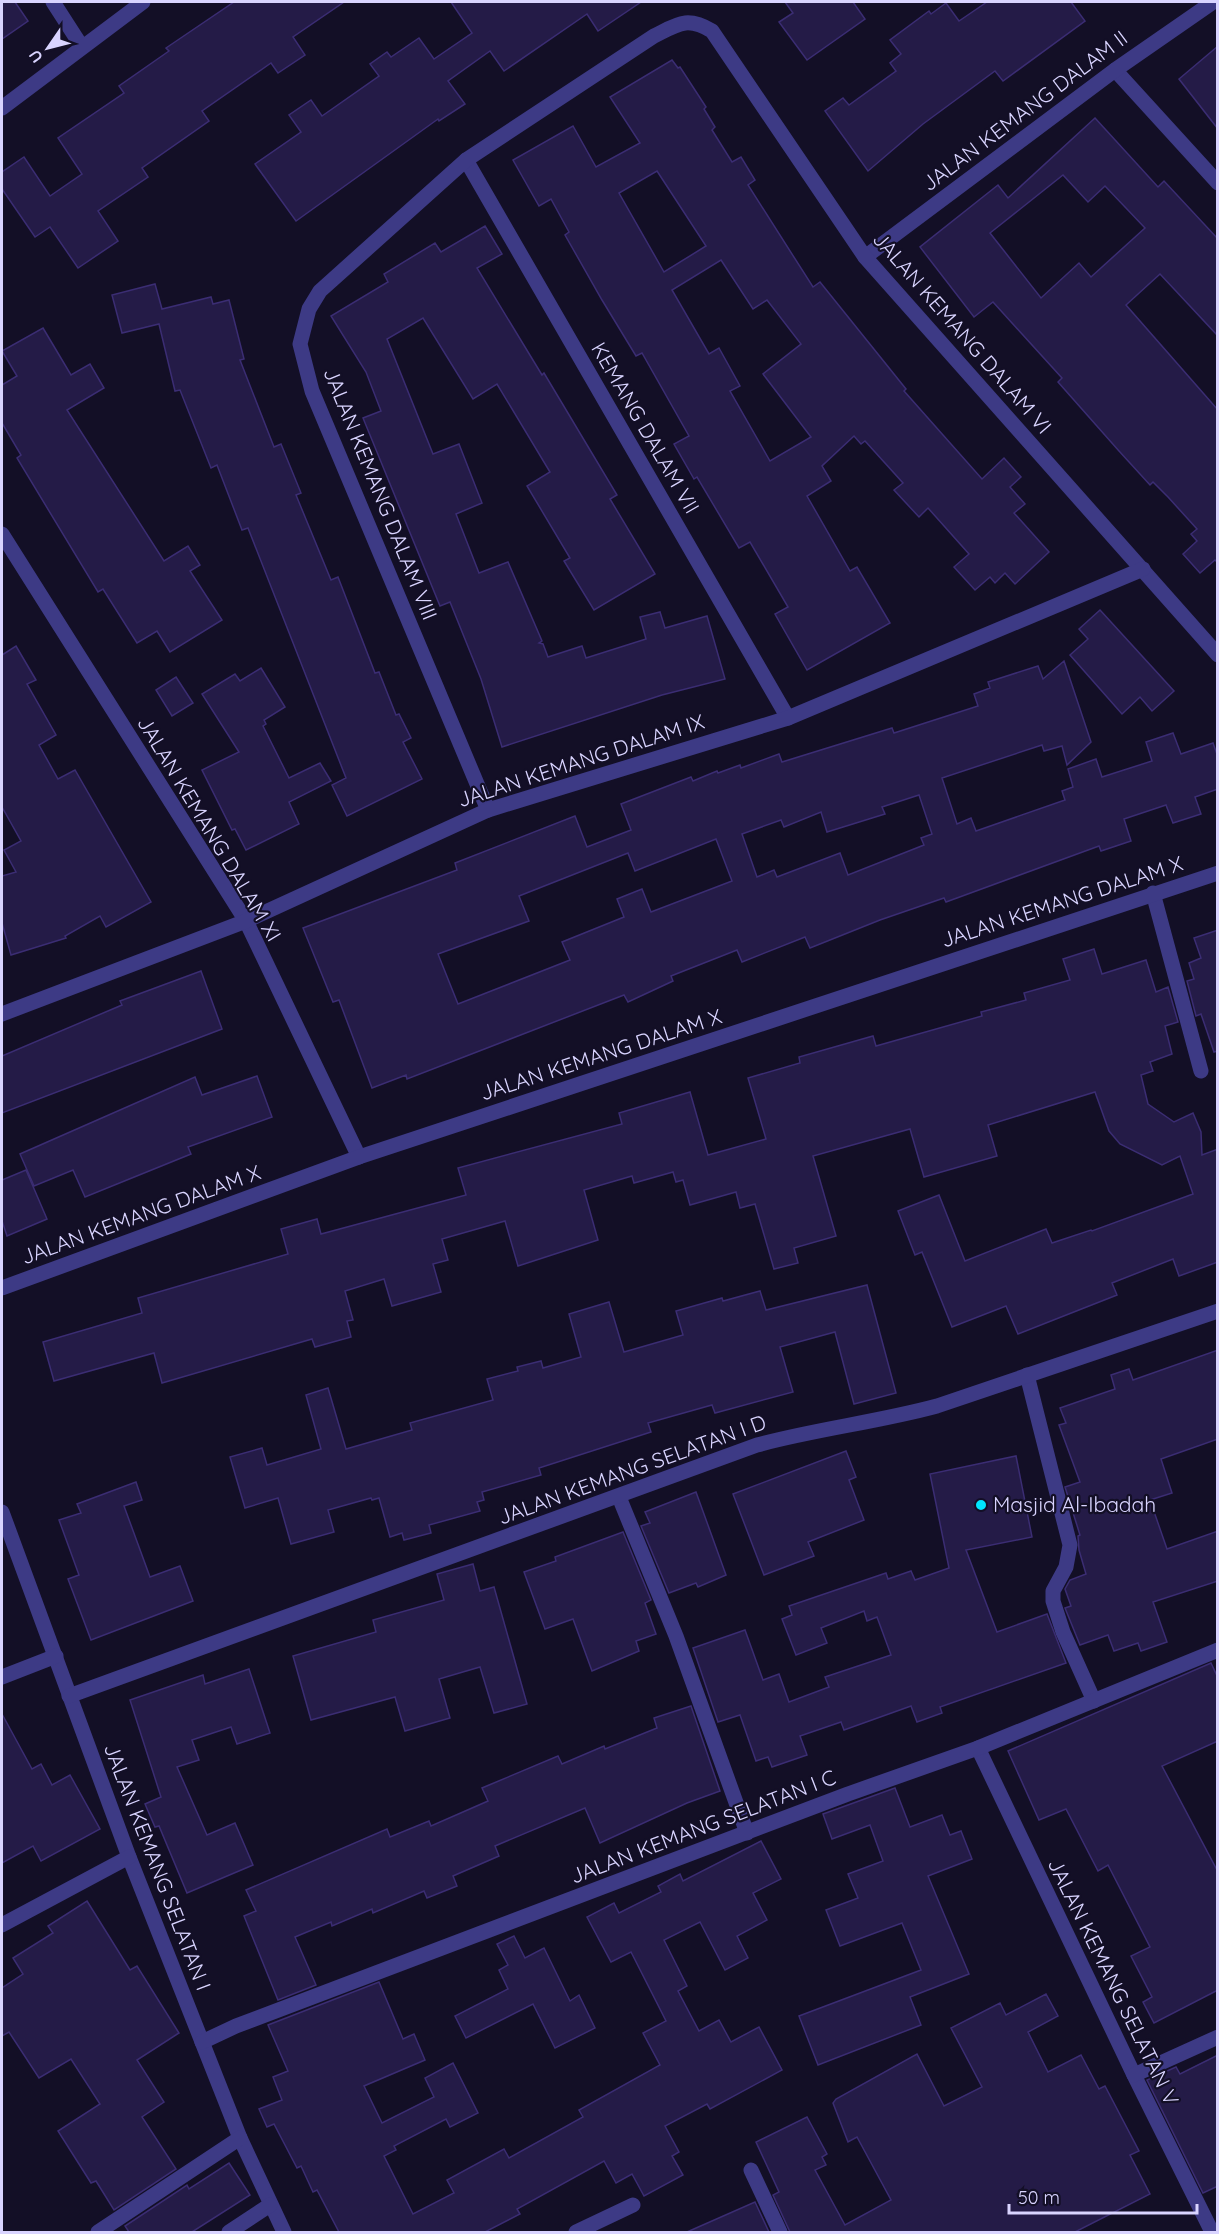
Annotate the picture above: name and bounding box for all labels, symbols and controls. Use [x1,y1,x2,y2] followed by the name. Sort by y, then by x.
[18,18,78,78] north arrow
[916,24,1132,196] street label: JALAN KEMANG DALAM II
[24,46,47,67] text: U
[868,226,1058,439] street label: JALAN KEMANG DALAM VI
[586,337,706,518] street label: KEMANG DALAM VII
[318,364,444,624] street label: JALAN KEMANG DALAM VIII
[454,708,708,812] street label: JALAN KEMANG DALAM IX
[132,711,287,946] street label: JALAN KEMANG DALAM XI
[937,850,1186,952] street label: JALAN KEMANG DALAM X
[476,1003,725,1105] street label: JALAN KEMANG DALAM X
[17,1159,264,1270] street label: JALAN KEMANG DALAM X
[494,1408,769,1530] street label: JALAN KEMANG SELATAN I D
[993,1491,1156,1517] place label: Masjid Al-Ibadah
[974,1498,988,1512] marker: Masjid Al-Ibadah
[99,1739,217,1994] street label: JALAN KEMANG SELATAN I
[566,1763,839,1889] street label: JALAN KEMANG SELATAN I C
[1043,1854,1185,2109] street label: JALAN KEMANG SELATAN V
[1009,2177,1196,2215] scale bar
[1018,2186,1060,2209] text: 50 m

